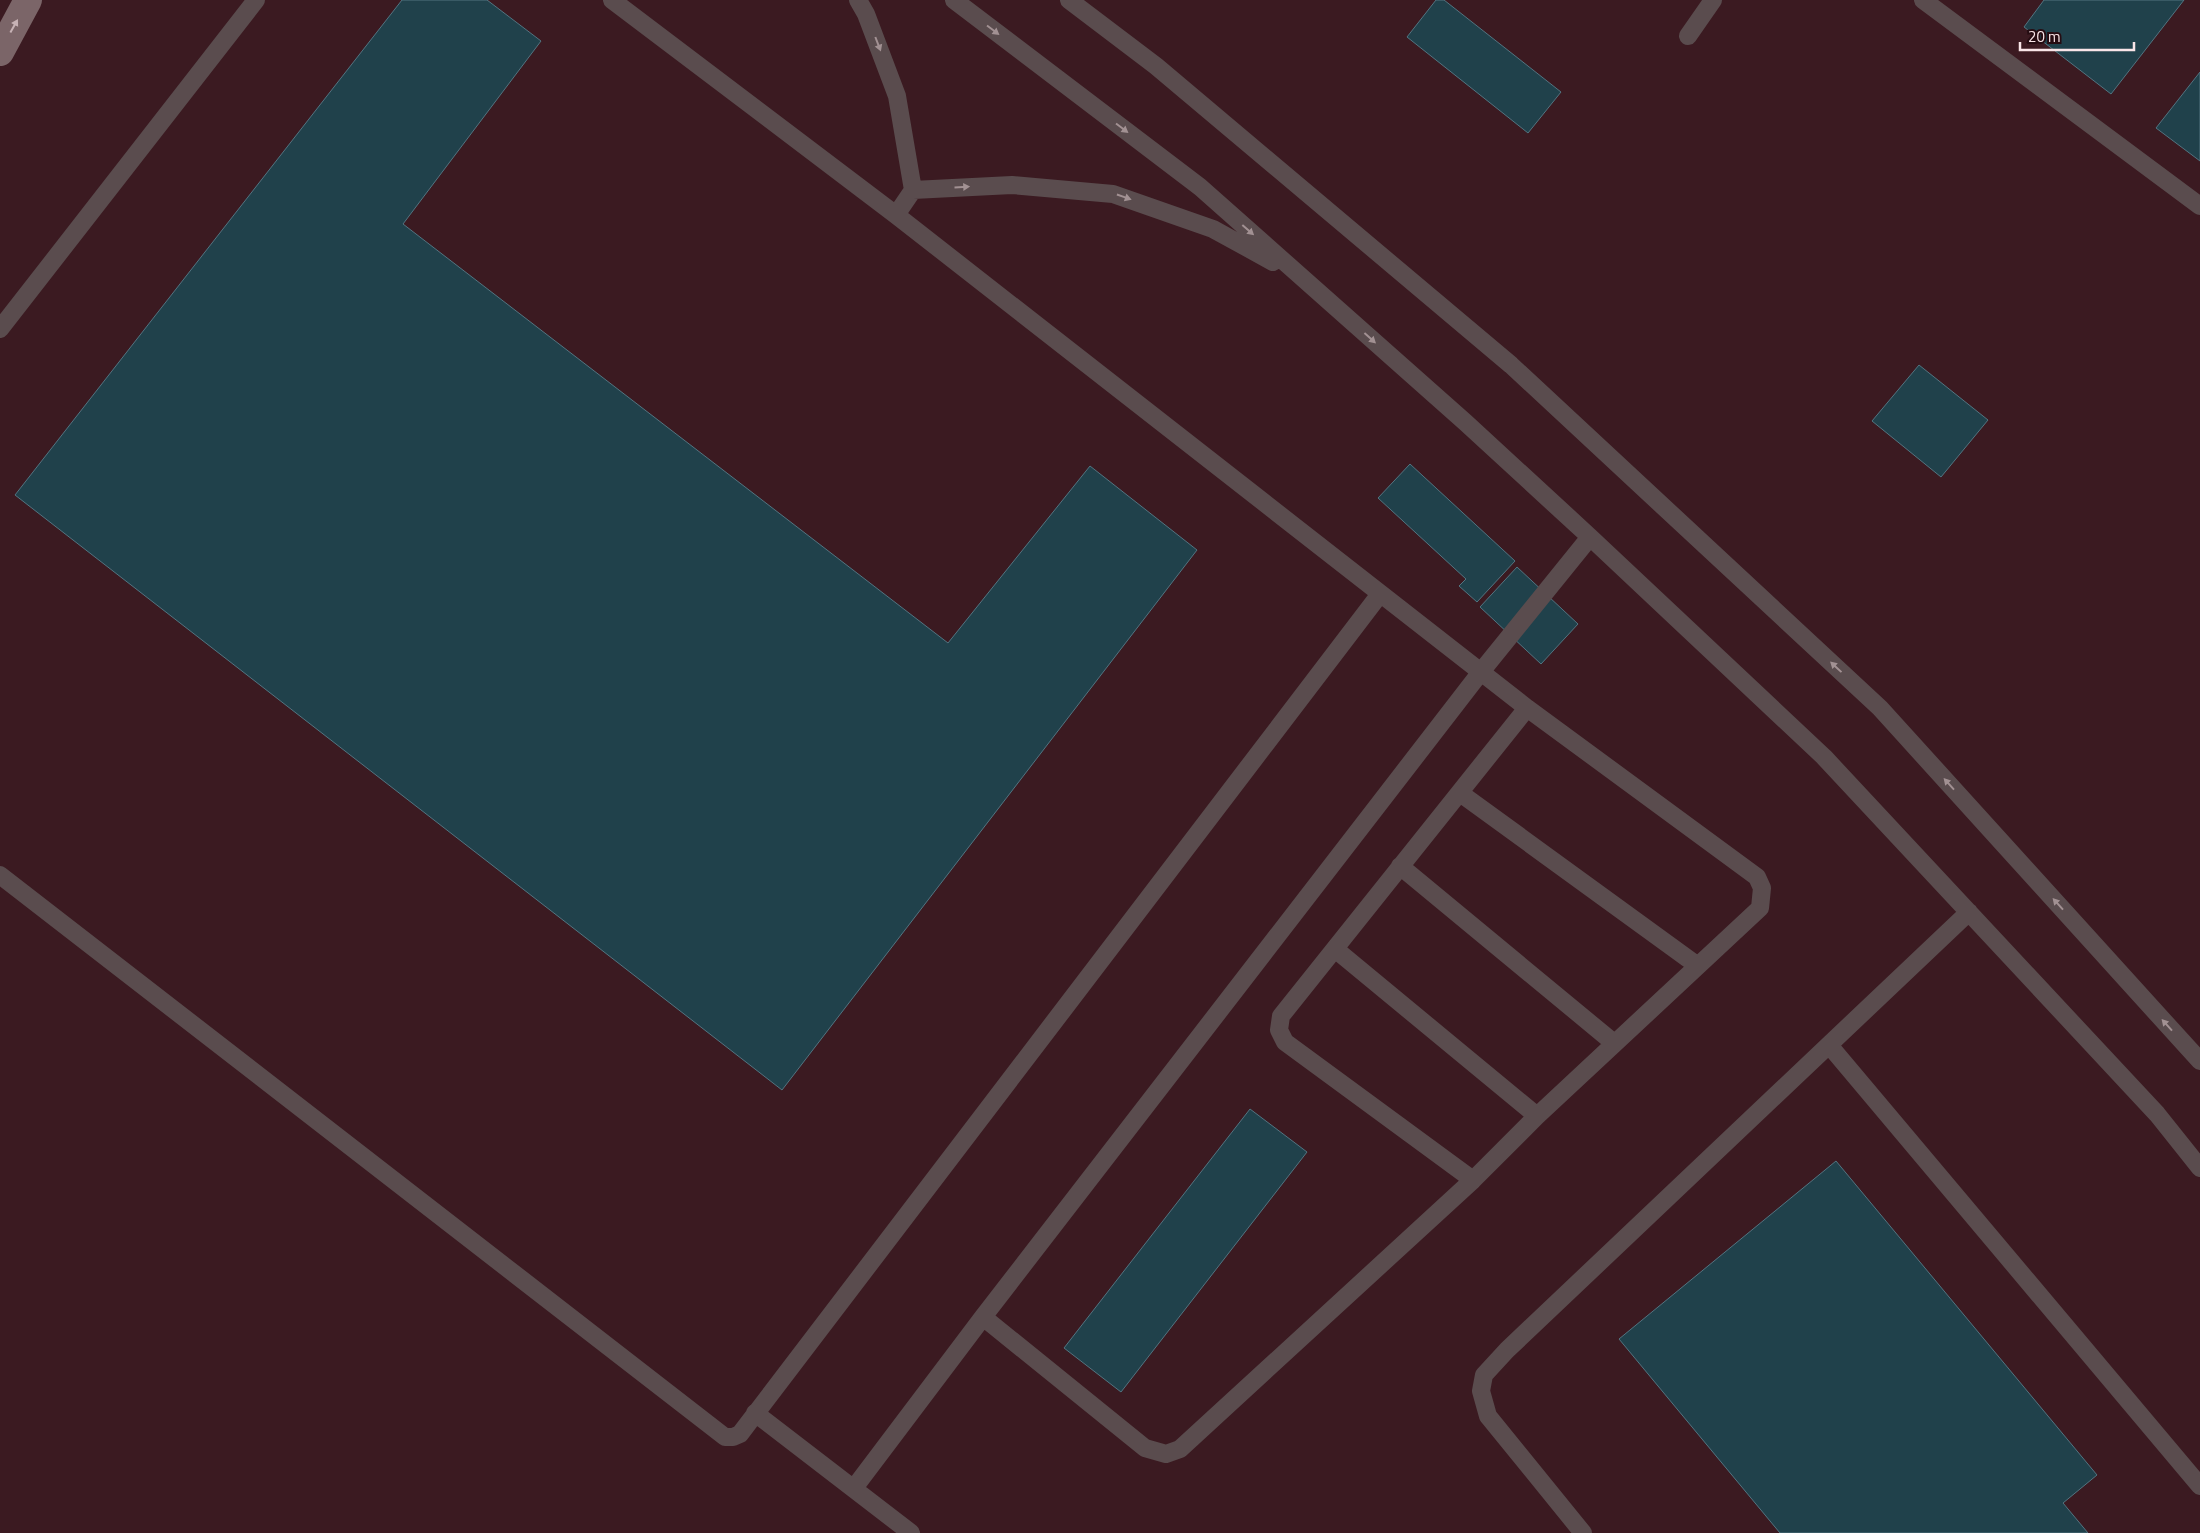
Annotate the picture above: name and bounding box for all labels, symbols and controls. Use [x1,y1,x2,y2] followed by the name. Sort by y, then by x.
[10,18,18,33] one-way arrow
[2020,20,2134,52] scale bar
[986,24,999,35] one-way arrow
[2028,25,2061,48] text: 20 m
[874,37,882,51] one-way arrow
[1115,123,1129,133] one-way arrow
[954,183,970,191] one-way arrow
[1116,194,1131,201] one-way arrow
[1242,224,1254,236] one-way arrow
[1363,332,1376,343] one-way arrow
[1831,661,1843,673] one-way arrow
[1943,779,1955,791] one-way arrow
[2052,899,2064,911] one-way arrow
[2162,1018,2173,1031] one-way arrow

